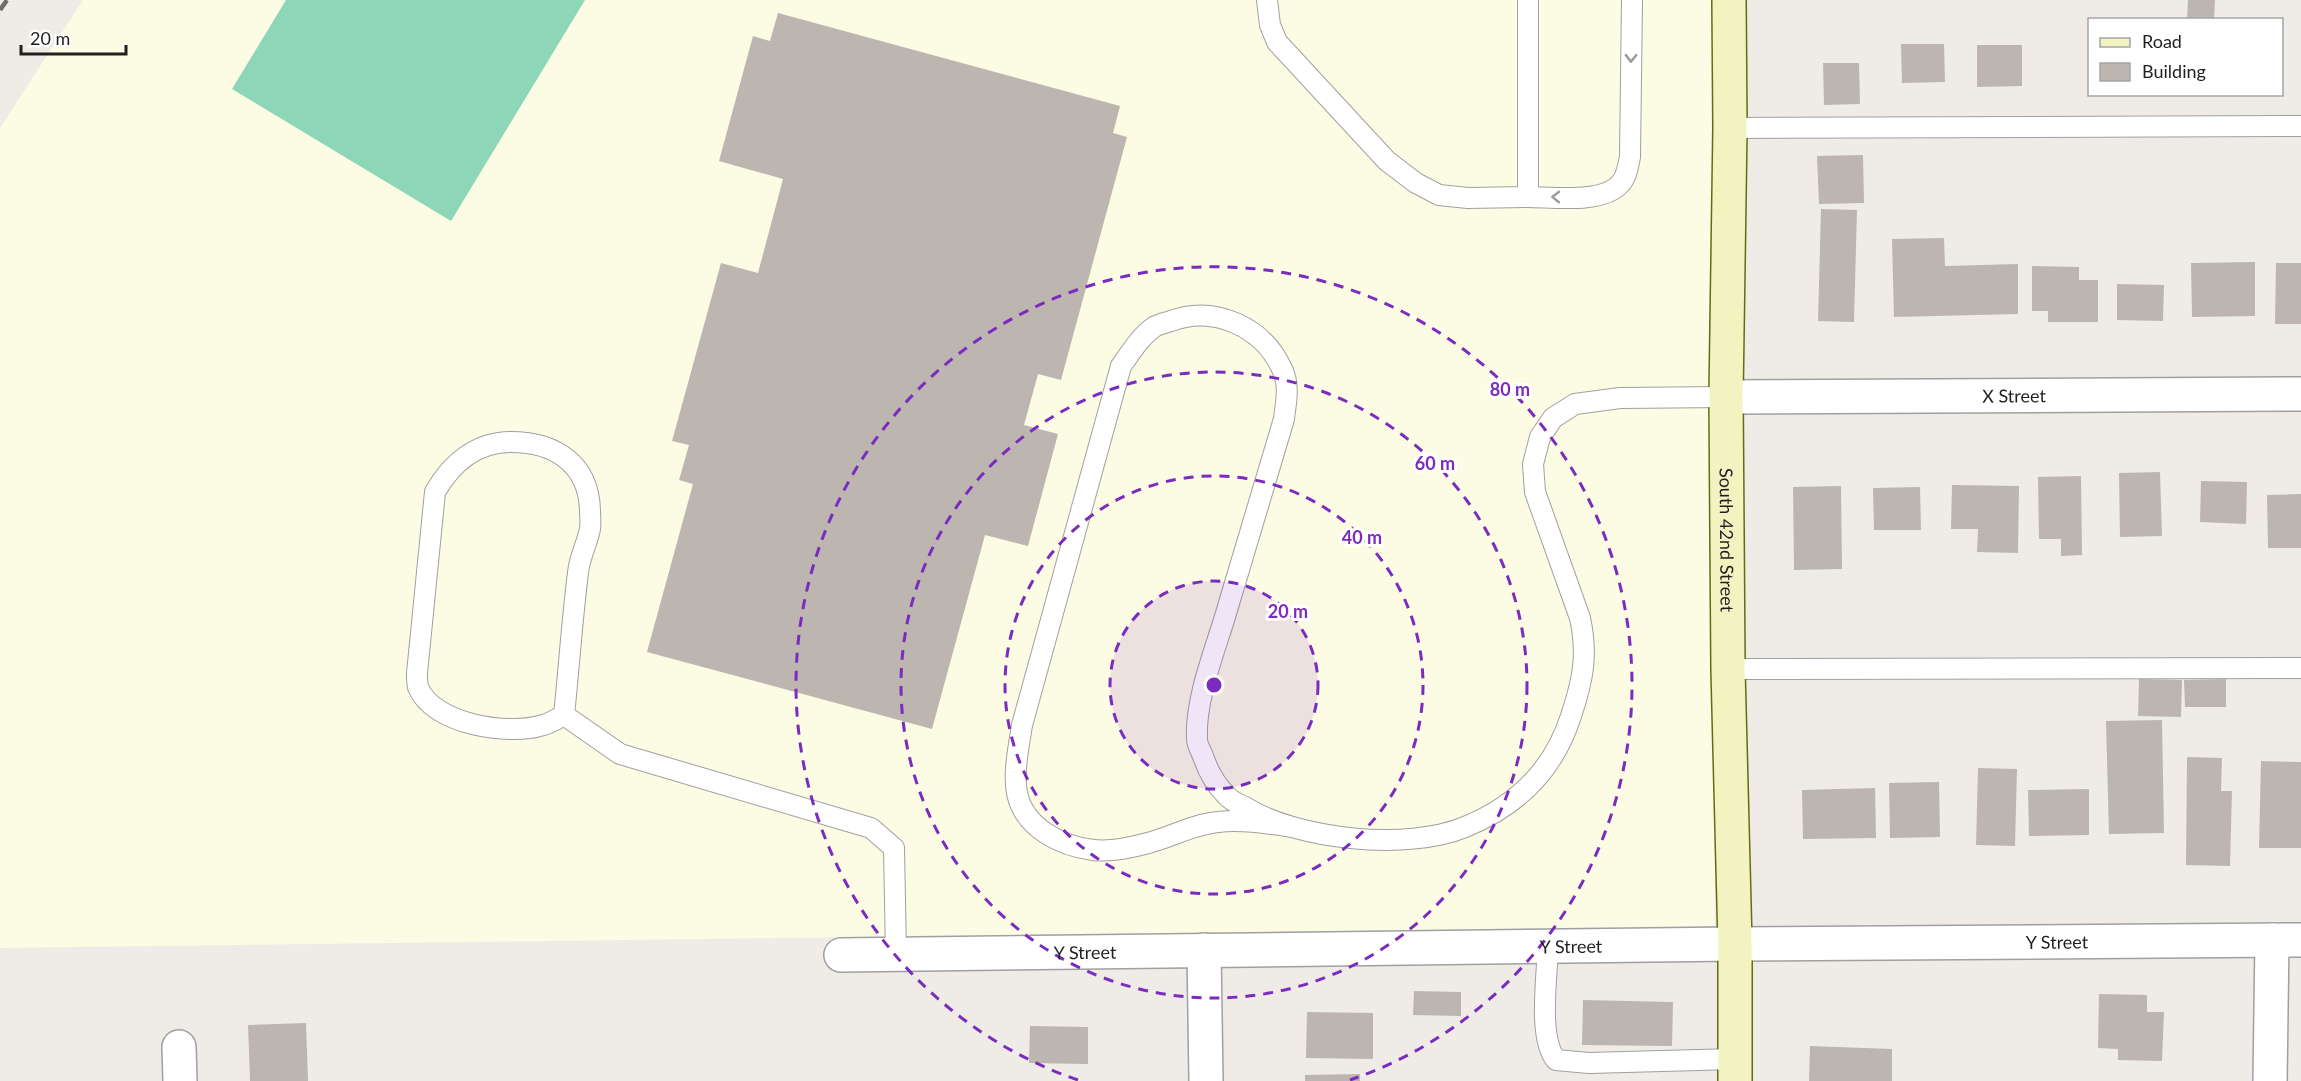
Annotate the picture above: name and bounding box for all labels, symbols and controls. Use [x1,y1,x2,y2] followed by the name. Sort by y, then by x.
[21,18,126,56] scale bar
[2088,18,2283,96] legend
[30,27,70,49] text: 20 m
[2142,30,2182,52] text: Road
[1625,54,1637,63] one-way arrow
[2142,60,2206,82] text: Building
[1552,191,1561,203] one-way arrow
[1490,378,1530,400] text: 80 m
[1982,384,2046,407] street label: X Street
[1415,452,1455,474] text: 60 m
[1716,468,1739,613] street label: South 42nd Street
[1342,526,1382,548] text: 40 m
[1268,600,1308,622] text: 20 m
[1204,675,1224,695] centre of rings
[2026,931,2089,953] street label: Y Street
[1540,935,1603,957] street label: Y Street
[1054,941,1117,963] street label: Y Street

